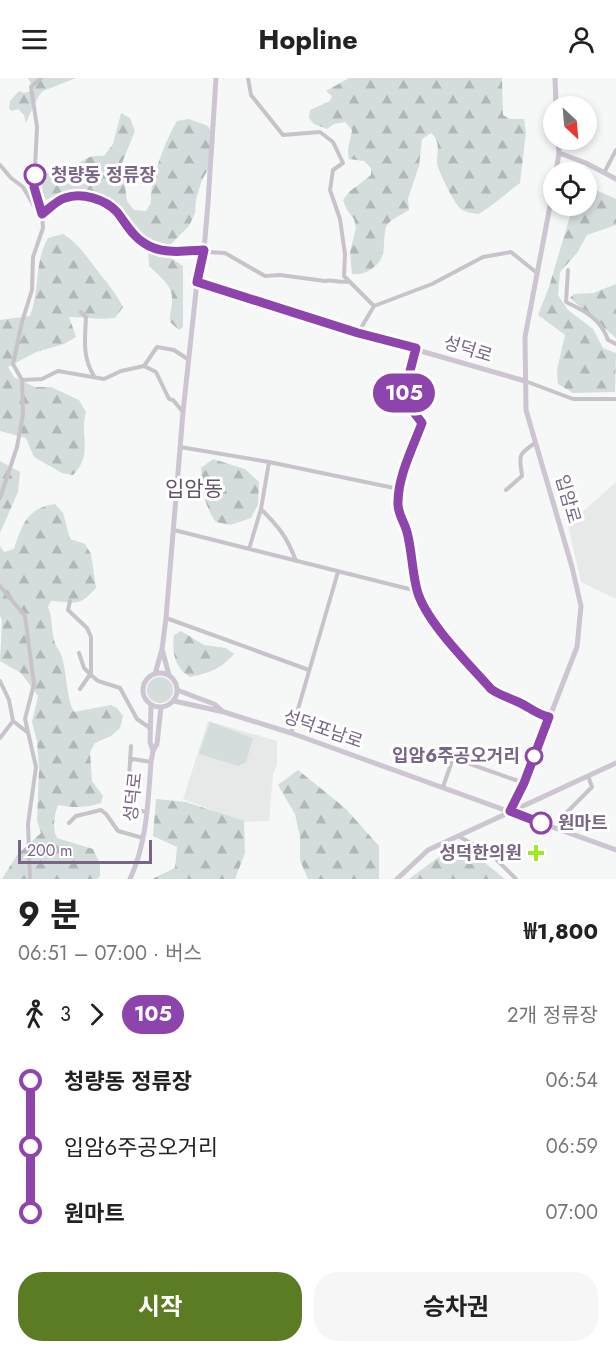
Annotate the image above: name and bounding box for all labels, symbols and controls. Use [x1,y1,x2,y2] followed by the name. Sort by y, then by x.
[258,20,358,59] text: Hopline
[18,23,51,56] icon: menu
[565,23,598,56] icon: person
[543,96,597,150] north arrow
[543,96,597,216] map controls
[51,162,156,188] place label: 청량동 정류장
[543,162,597,216] button: locate
[24,164,46,186] marker: 청량동 정류장
[440,329,496,369] street label: 성덕로
[370,374,438,412] line badge: 105
[385,378,423,408] text: 105
[549,472,587,526] street label: 입암로
[165,474,223,504] district label: 입암동
[280,703,366,755] street label: 성덕포남로
[392,743,520,769] place label: 입암6주공오거리
[525,747,543,765] marker: 입암6주공오거리
[117,771,149,823] street label: 성덕로
[558,810,608,836] place label: 원마트
[530,812,552,834] marker: 원마트
[18,837,152,864] scale bar
[27,839,73,862] text: 200 m
[439,840,522,866] place label: 성덕한의원
[527,844,545,862] marker: 성덕한의원
[18,891,80,938] text: 9 분
[524,915,598,947] text: ₩1,800
[18,939,202,968] text: 06:51 – 07:00 · 버스
[18,998,51,1031] icon: walk
[80,998,113,1031] icon: forward
[134,999,172,1029] text: 105
[60,1000,71,1029] text: 3
[507,1001,598,1030] text: 2개 정류장
[64,1065,192,1097] text: 청량동 정류장
[546,1066,598,1095] text: 06:54
[64,1131,218,1163] text: 입암6주공오거리
[546,1132,598,1161] text: 06:59
[64,1197,125,1229] text: 원마트
[546,1198,598,1227] text: 07:00
[18,1272,302,1341] button: 시작
[314,1272,598,1341] button: 승차권

